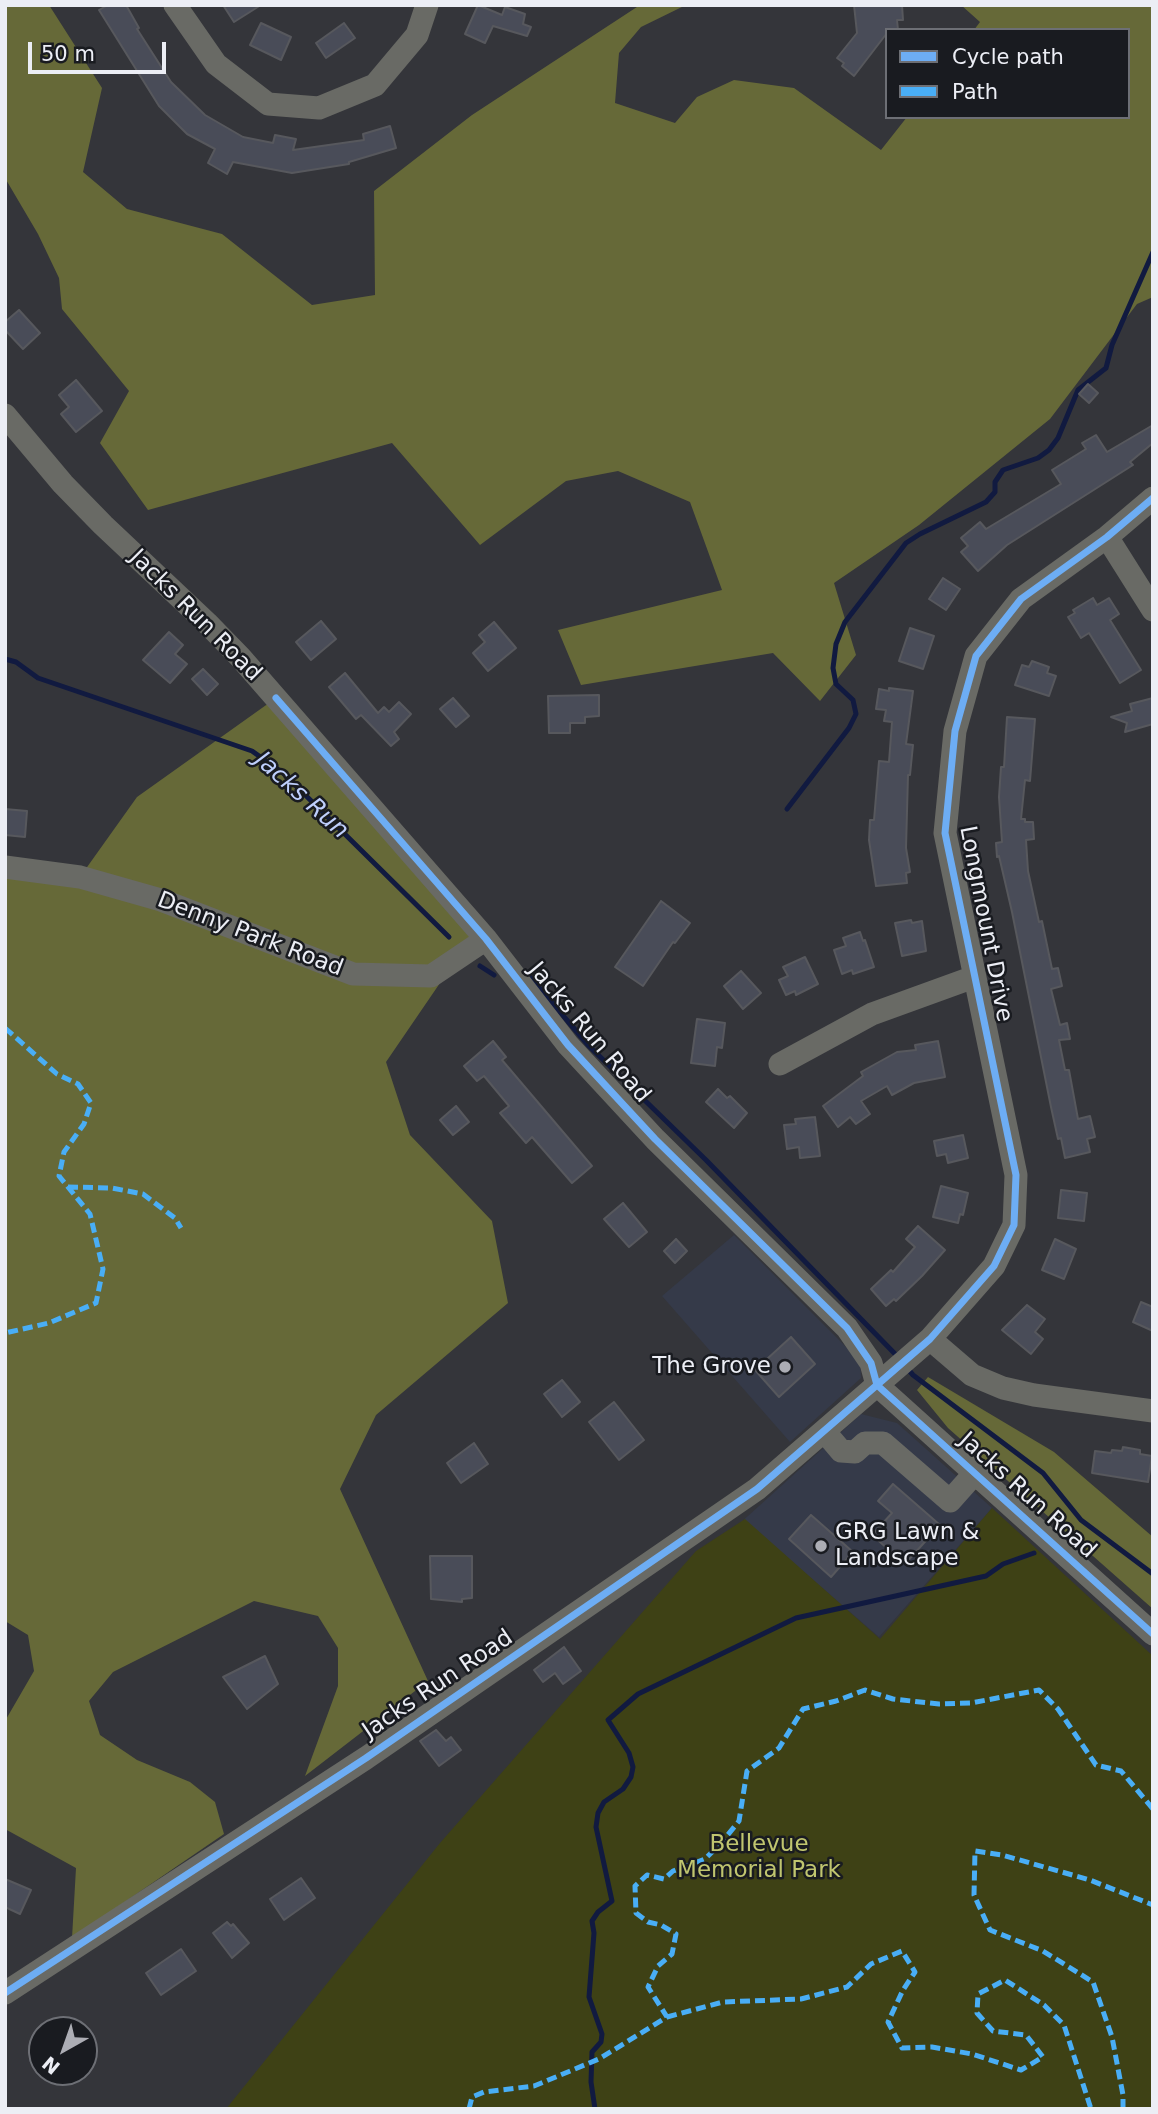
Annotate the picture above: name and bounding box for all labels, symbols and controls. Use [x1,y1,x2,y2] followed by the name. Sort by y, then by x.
[32,28,170,72] scale bar
[885,28,1130,119] legend
[41,42,95,66] text: 50 m
[952,45,1064,69] text: Cycle path
[952,80,998,104] text: Path
[123,544,267,688] street label: Jacks Run Road
[248,746,354,846] water label: Jacks Run
[952,824,1018,1024] street label: Longmount Drive
[153,887,347,983] street label: Denny Park Road
[522,957,656,1109] street label: Jacks Run Road
[652,1353,771,1381] place label: The Grove
[777,1359,793,1375] marker: The Grove
[953,1427,1101,1565] street label: Jacks Run Road
[835,1519,979,1573] place label: GRG Lawn & Landscape
[813,1538,829,1554] marker: GRG Lawn & Landscape
[358,1625,518,1745] street label: Jacks Run Road
[677,1831,841,1885] park label: Bellevue Memorial Park
[28,2016,98,2086] north arrow
[38,2052,64,2079] text: N

